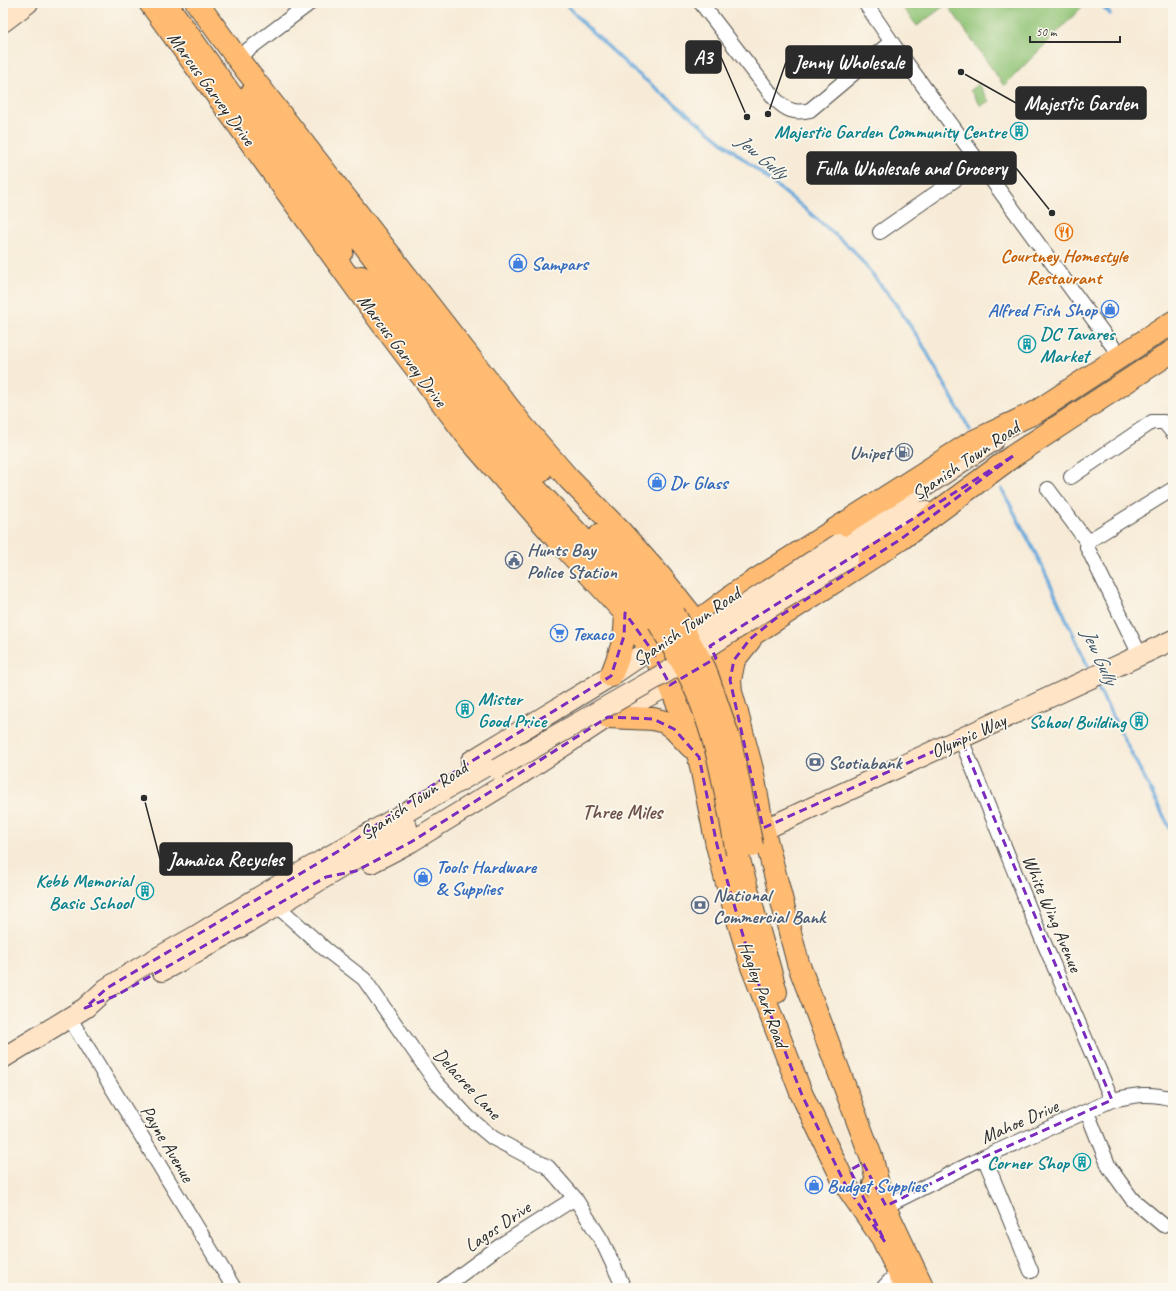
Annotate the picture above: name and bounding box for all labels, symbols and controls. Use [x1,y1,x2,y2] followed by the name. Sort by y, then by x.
[1030,18,1120,44] scale bar
[1036,24,1058,40] text: 50 m
[162,27,262,152] street label: Marcus Garvey Drive
[686,41,721,73] callout: A3
[693,45,715,70] text: A3
[786,46,912,78] callout: Jenny Wholesale
[792,50,906,75] text: Jenny Wholesale
[1016,87,1146,119] callout: Majestic Garden
[1024,91,1139,116] text: Majestic Garden
[774,120,1008,144] place label: Majestic Garden Community Centre
[1009,121,1029,141] building icon: Majestic Garden Community Centre
[730,127,795,187] water label: Jew Gully
[807,152,1016,184] callout: Fulla Wholesale and Grocery
[815,156,1009,181] text: Fulla Wholesale and Grocery
[1054,222,1074,242] restaurant icon: Courtney Homestyle Restaurant
[1000,244,1129,290] place label: Courtney Homestyle Restaurant
[531,252,590,276] place label: Sampars
[508,253,528,273] shop icon: Sampars
[352,289,454,413] street label: Marcus Garvey Drive
[988,298,1099,322] place label: Alfred Fish Shop
[1100,299,1120,319] shop icon: Alfred Fish Shop
[1040,322,1117,368] place label: DC Tavares Market
[1017,334,1037,354] building icon: DC Tavares Market
[907,414,1027,506] street label: Spanish Town Road
[850,441,894,465] place label: Unipet
[894,442,914,462] fuel station icon: Unipet
[670,471,730,495] place label: Dr Glass
[647,472,667,492] shop icon: Dr Glass
[527,538,617,584] place label: Hunts Bay Police Station
[504,550,524,570] public building icon: Hunts Bay Police Station
[628,580,748,672] street label: Spanish Town Road
[572,622,614,646] place label: Texaco
[549,623,569,643] supermarket icon: Texaco
[1075,623,1125,691] water label: Jew Gully
[478,687,548,733] place label: Mister Good Price
[455,699,475,719] building icon: Mister Good Price
[927,708,1011,764] street label: Olympic Way
[1028,710,1128,734] place label: School Building
[1129,711,1149,731] building icon: School Building
[828,751,903,775] place label: Scotiabank
[805,752,825,772] bank icon: Scotiabank
[355,754,475,846] street label: Spanish Town Road
[582,800,664,825] district label: Three Miles
[160,843,292,875] callout: Jamaica Recycles
[166,847,286,872] text: Jamaica Recycles
[1017,851,1088,977] street label: White Wing Avenue
[436,855,538,901] place label: Tools Hardware & Supplies
[413,867,433,887] shop icon: Tools Hardware & Supplies
[36,869,136,915] place label: Kebb Memorial Basic School
[135,881,155,901] building icon: Kebb Memorial Basic School
[713,883,827,929] place label: National Commercial Bank
[690,895,710,915] bank icon: National Commercial Bank
[733,938,794,1053] street label: Hagley Park Road
[428,1043,508,1126] street label: Delacree Lane
[977,1094,1063,1150] street label: Mahoe Drive
[135,1101,200,1188] street label: Payne Avenue
[987,1151,1071,1175] place label: Corner Shop
[1072,1152,1092,1172] building icon: Corner Shop
[827,1174,929,1198] place label: Budget Supplies
[804,1175,824,1195] shop icon: Budget Supplies
[460,1195,537,1258] street label: Lagos Drive

